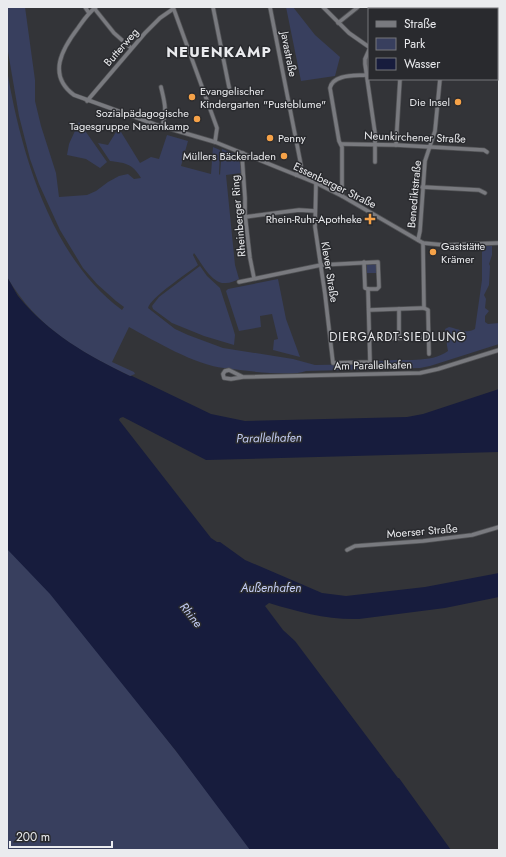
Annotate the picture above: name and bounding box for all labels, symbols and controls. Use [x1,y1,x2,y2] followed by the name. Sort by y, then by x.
[368,8,498,80] legend
[404,15,436,33] text: Straße
[100,24,142,70] street label: Butterweg
[276,28,301,78] street label: Javastraße
[404,35,426,53] text: Park
[166,41,272,63] district label: NEUENKAMP
[404,55,441,73] text: Wasser
[200,83,326,112] place label: Evangelischer Kindergarten "Pusteblume"
[187,92,197,102] marker: Evangelischer Kindergarten "Pusteblume"
[410,94,450,110] place label: Die Insel
[453,97,463,107] marker: Die Insel
[70,105,189,134] place label: Sozialpädagogische Tagesgruppe Neuenkamp
[192,114,202,124] marker: Sozialpädagogische Tagesgruppe Neuenkamp
[364,127,467,147] street label: Neunkirchener Straße
[278,130,306,146] place label: Penny
[265,133,275,143] marker: Penny
[183,148,276,164] place label: Müllers Bäckerladen
[279,151,289,161] marker: Müllers Bäckerladen
[291,158,379,212] street label: Essenberger Straße
[403,159,425,229] street label: Benediktstraße
[226,175,250,257] street label: Rheinberger Ring
[266,211,362,227] place label: Rhein-Ruhr-Apotheke
[365,214,375,224] marker: Rhein-Ruhr-Apotheke
[441,238,486,267] place label: Gaststätte Krämer
[317,240,343,304] street label: Klever Straße
[428,247,438,257] marker: Gaststätte Krämer
[329,328,467,346] district label: DIERGARDT-SIEDLUNG
[334,356,412,374] street label: Am Parallelhafen
[236,428,302,448] water label: Parallelhafen
[386,520,458,542] street label: Moerser Straße
[240,579,301,597] water label: Außenhafen
[175,599,207,631] water label: Rhine
[10,823,112,849] scale bar
[16,828,50,846] text: 200 m

